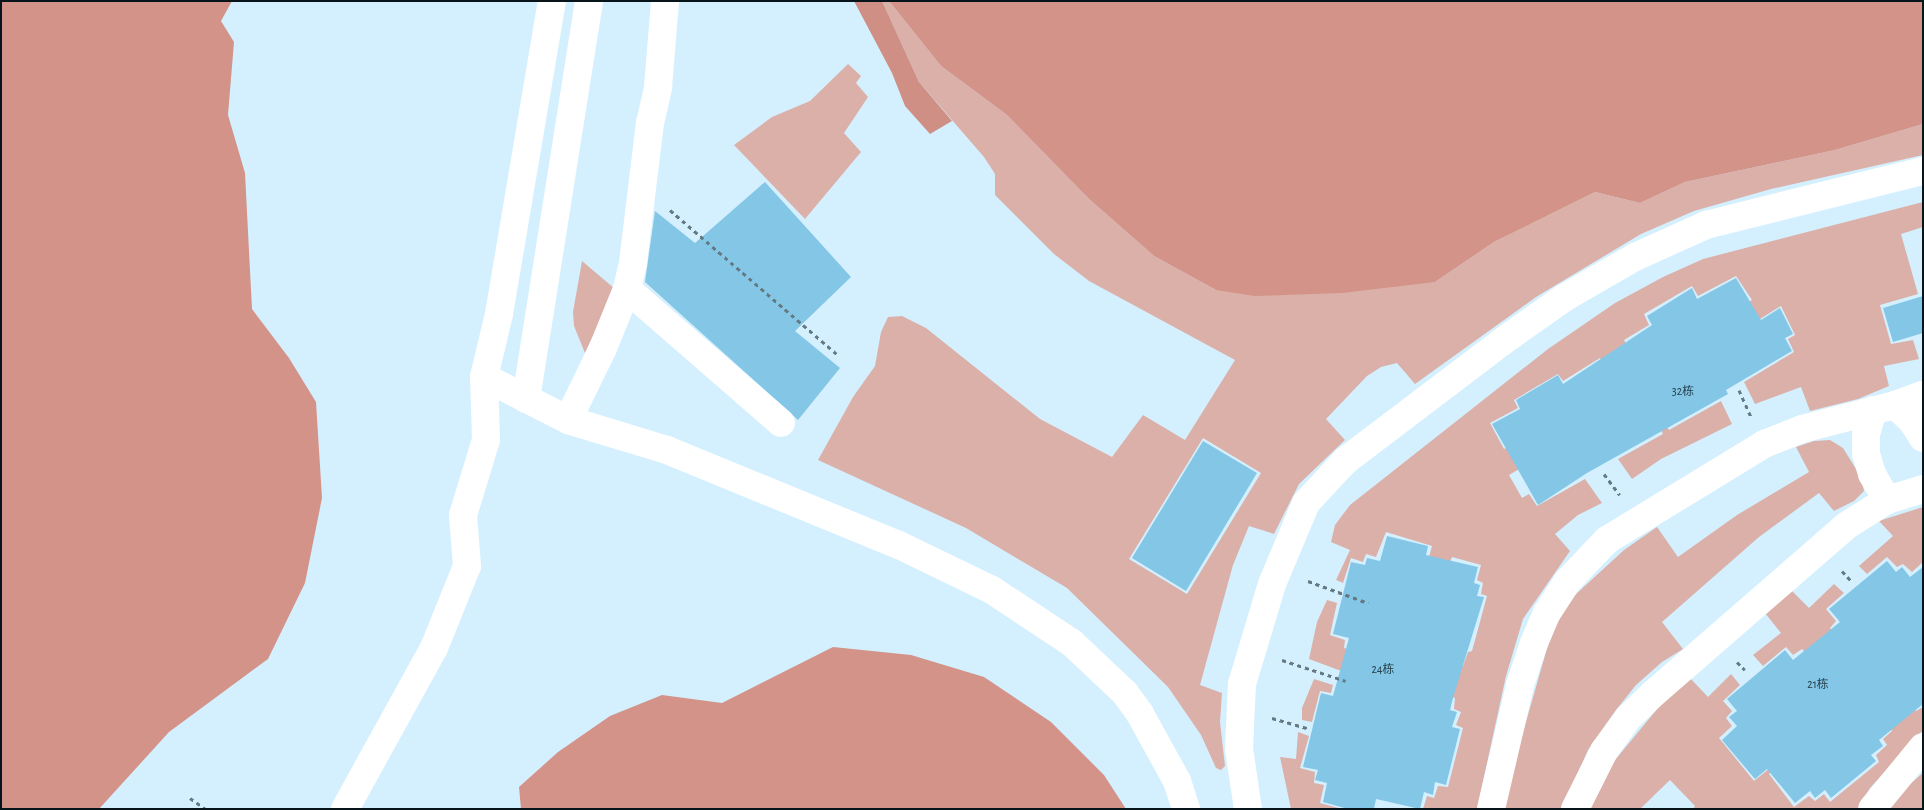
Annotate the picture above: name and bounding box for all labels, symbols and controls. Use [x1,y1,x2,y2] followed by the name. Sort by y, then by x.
[1672,385,1694,399] house number: 32栋
[1371,663,1395,677] house number: 24栋
[1807,678,1829,692] house number: 21栋

